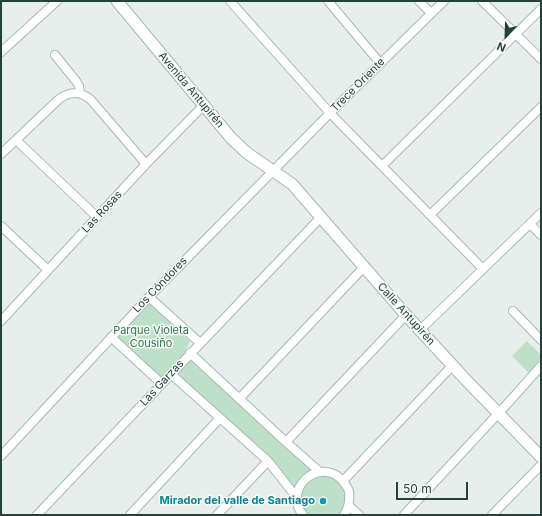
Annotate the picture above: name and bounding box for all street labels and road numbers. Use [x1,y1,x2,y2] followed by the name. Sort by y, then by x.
[155,49,227,131] street label: Avenida Antupirén
[328,55,388,115] street label: Trece Oriente
[79,188,125,236] street label: Las Rosas
[130,254,190,316] street label: Los Cóndores
[374,280,438,348] street label: Calle Antupirén
[137,357,187,409] street label: Las Garzas

